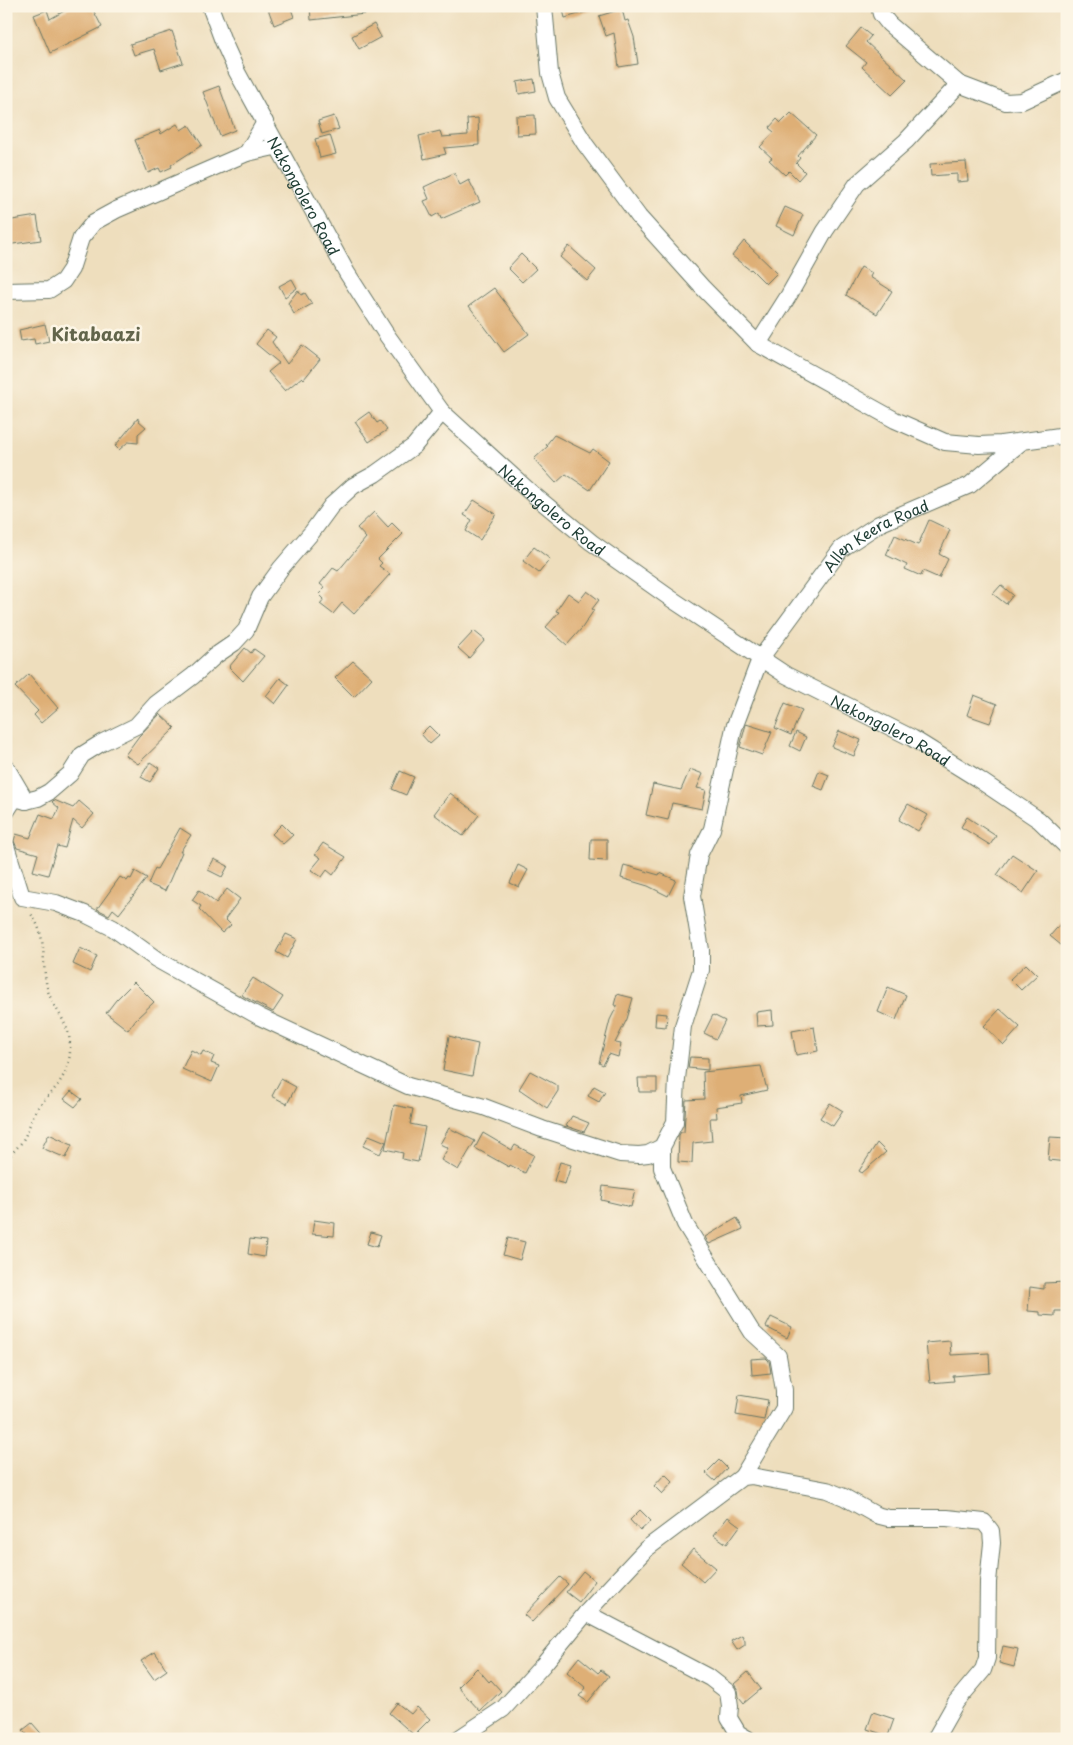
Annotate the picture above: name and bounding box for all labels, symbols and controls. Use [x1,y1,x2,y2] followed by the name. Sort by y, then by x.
[263,132,347,259] street label: Nakongolero Road
[52,320,140,347] district label: Kitabaazi
[494,458,610,560] street label: Nakongolero Road
[817,493,932,576] street label: Allen Keera Road
[827,688,955,771] street label: Nakongolero Road

